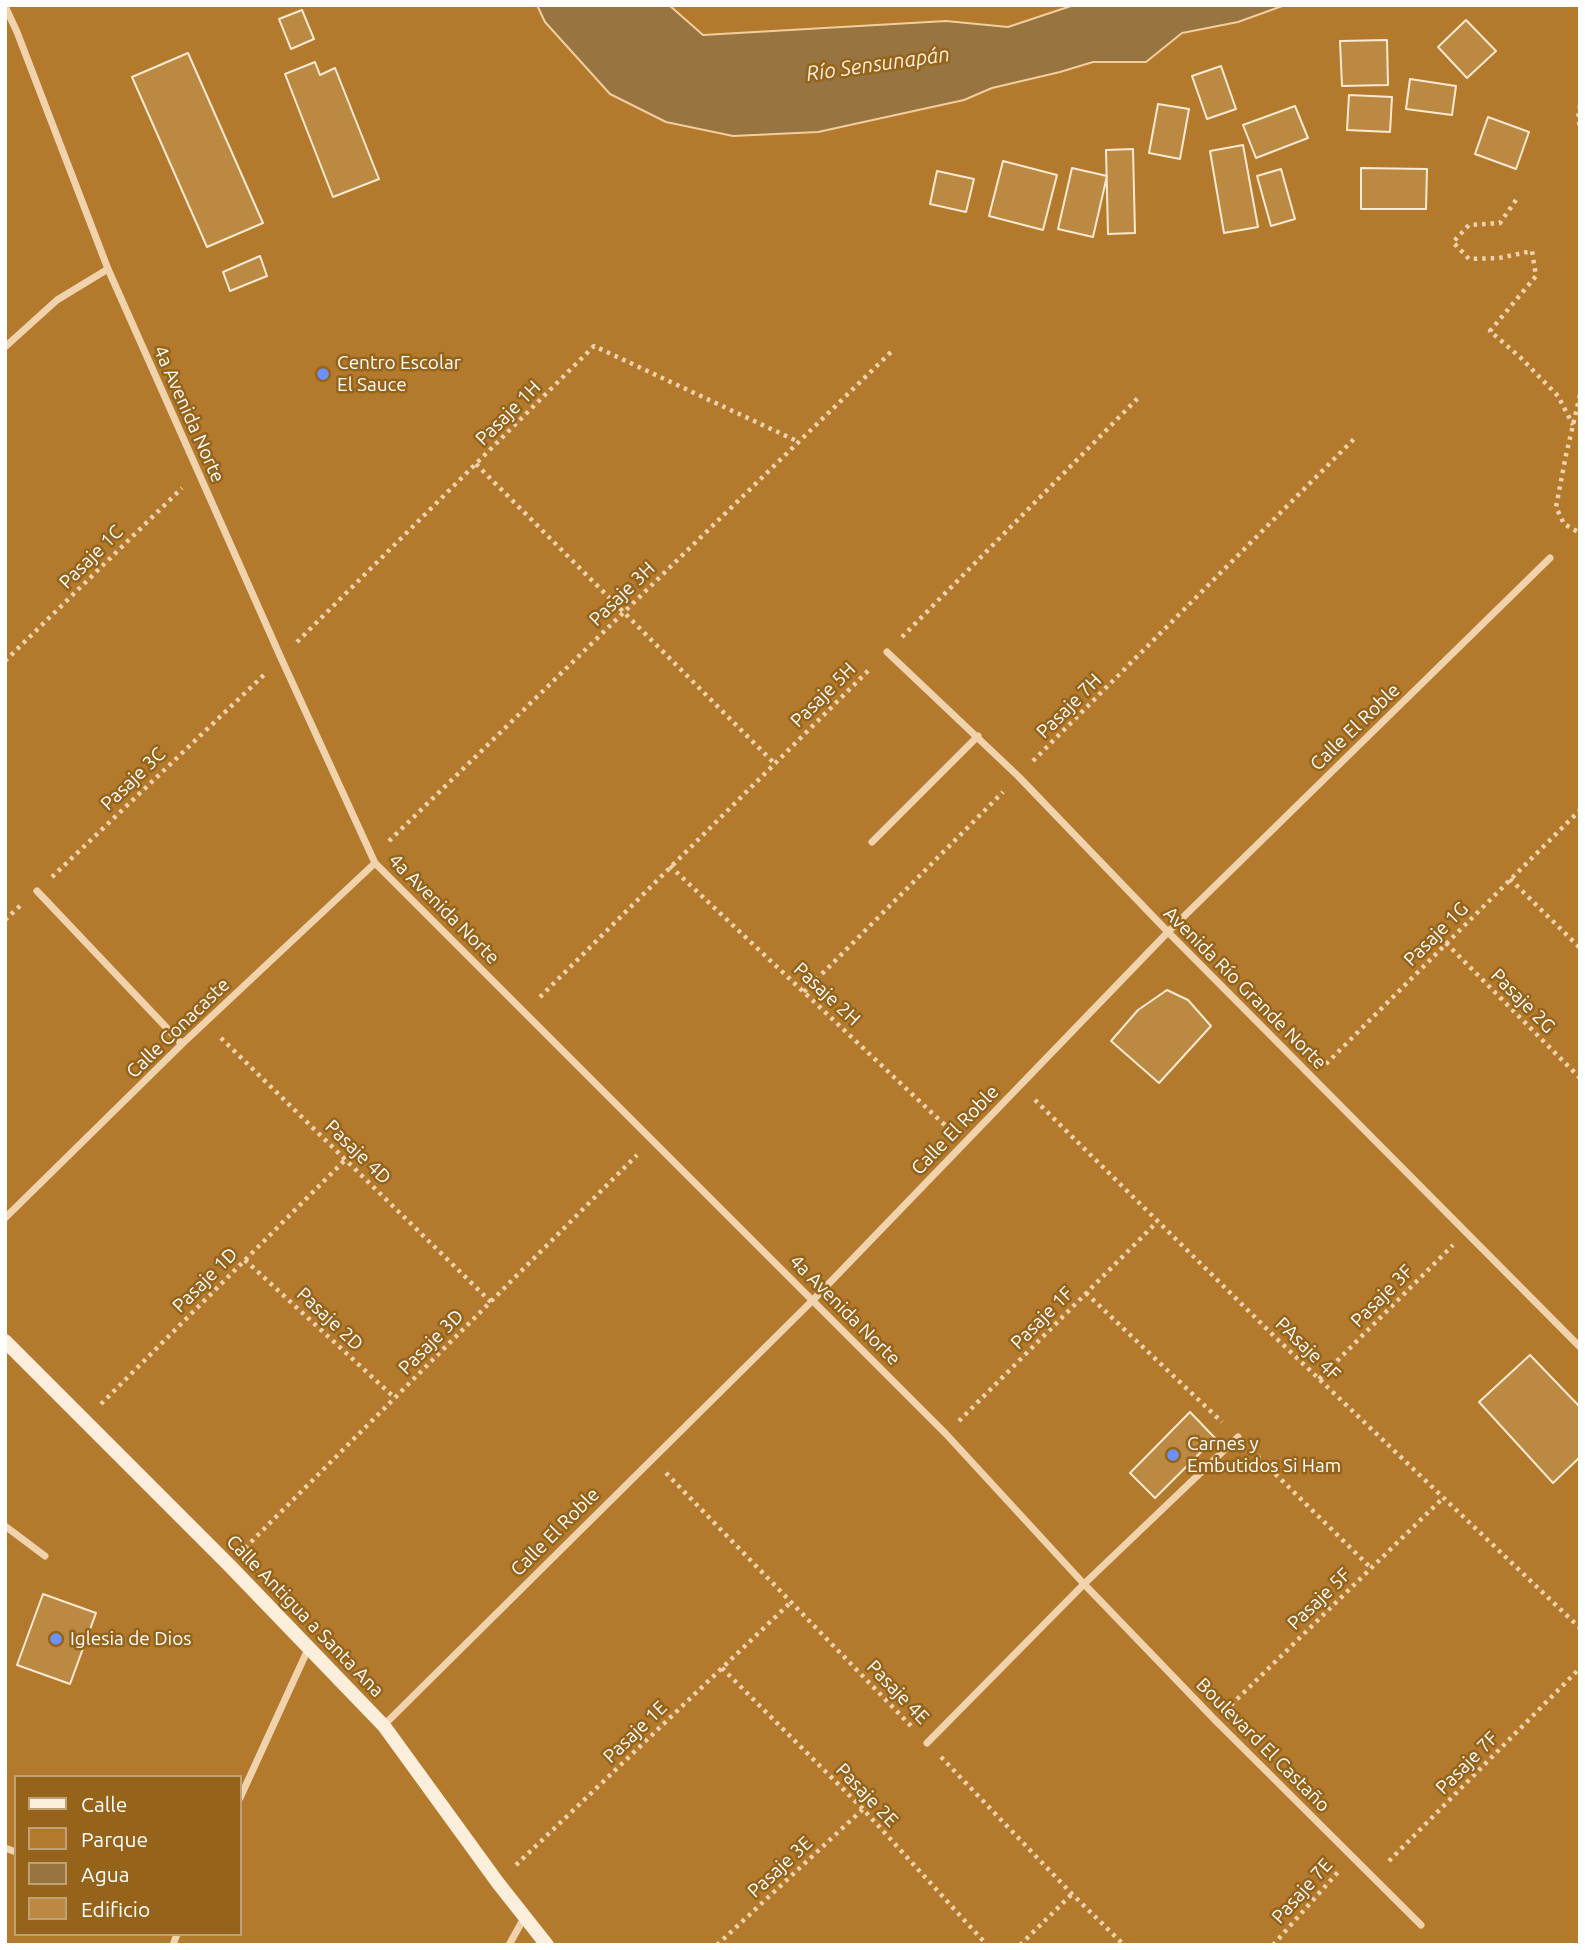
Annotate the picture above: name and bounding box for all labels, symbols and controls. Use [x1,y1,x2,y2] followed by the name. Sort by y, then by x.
[805,41,951,87] water label: Río Sensunapán
[149,342,229,486] street label: 4a Avenida Norte
[337,352,461,396] place label: Centro Escolar El Sauce
[315,366,331,382] marker: Centro Escolar El Sauce
[471,376,545,450] street label: Pasaje 1H
[54,520,128,594] street label: Pasaje 1C
[584,557,660,631] street label: Pasaje 3H
[786,658,860,732] street label: Pasaje 5H
[1032,669,1106,743] street label: Pasaje 7H
[1305,679,1405,775] street label: Calle El Roble
[96,743,170,815] street label: Pasaje 3C
[384,849,504,969] street label: 4a Avenida Norte
[1399,897,1473,971] street label: Pasaje 1G
[1159,902,1331,1074] street label: Avenida Río Grande Norte
[789,958,865,1030] street label: Pasaje 2H
[1486,964,1560,1038] street label: Pasaje 2G
[122,973,234,1083] street label: Calle Conacaste
[907,1080,1003,1180] street label: Calle El Roble
[320,1115,396,1189] street label: Pasaje 4D
[168,1243,242,1317] street label: Pasaje 1D
[785,1250,905,1370] street label: 4a Avenida Norte
[1346,1260,1418,1332] street label: Pasaje 3F
[1006,1282,1078,1354] street label: Pasaje 1F
[292,1283,368,1355] street label: Pasaje 2D
[394,1305,468,1379] street label: Pasaje 3D
[1271,1313,1345,1385] street label: PAsaje 4F
[1187,1433,1341,1477] place label: Carnes y Embutidos Si Ham
[1165,1447,1181,1463] marker: Carnes y Embutidos Si Ham
[506,1483,604,1581] street label: Calle El Roble
[222,1530,388,1702] street label: Calle Antigua a Santa Ana
[1283,1563,1355,1635] street label: Pasaje 5F
[70,1628,192,1650] place label: Iglesia de Dios
[48,1631,64,1647] marker: Iglesia de Dios
[862,1655,934,1729] street label: Pasaje 4E
[1191,1673,1335,1817] street label: Boulevard El Castaño
[598,1696,672,1768] street label: Pasaje 1E
[1431,1727,1503,1799] street label: Pasaje 7F
[831,1758,903,1832] street label: Pasaje 2E
[14,1775,242,1936] legend
[81,1792,127,1816] text: Calle
[81,1827,148,1851] text: Parque
[743,1831,817,1903] street label: Pasaje 3E
[1267,1854,1337,1928] street label: Pasaje 7E
[81,1862,130,1886] text: Agua
[81,1897,150,1921] text: Edificio

